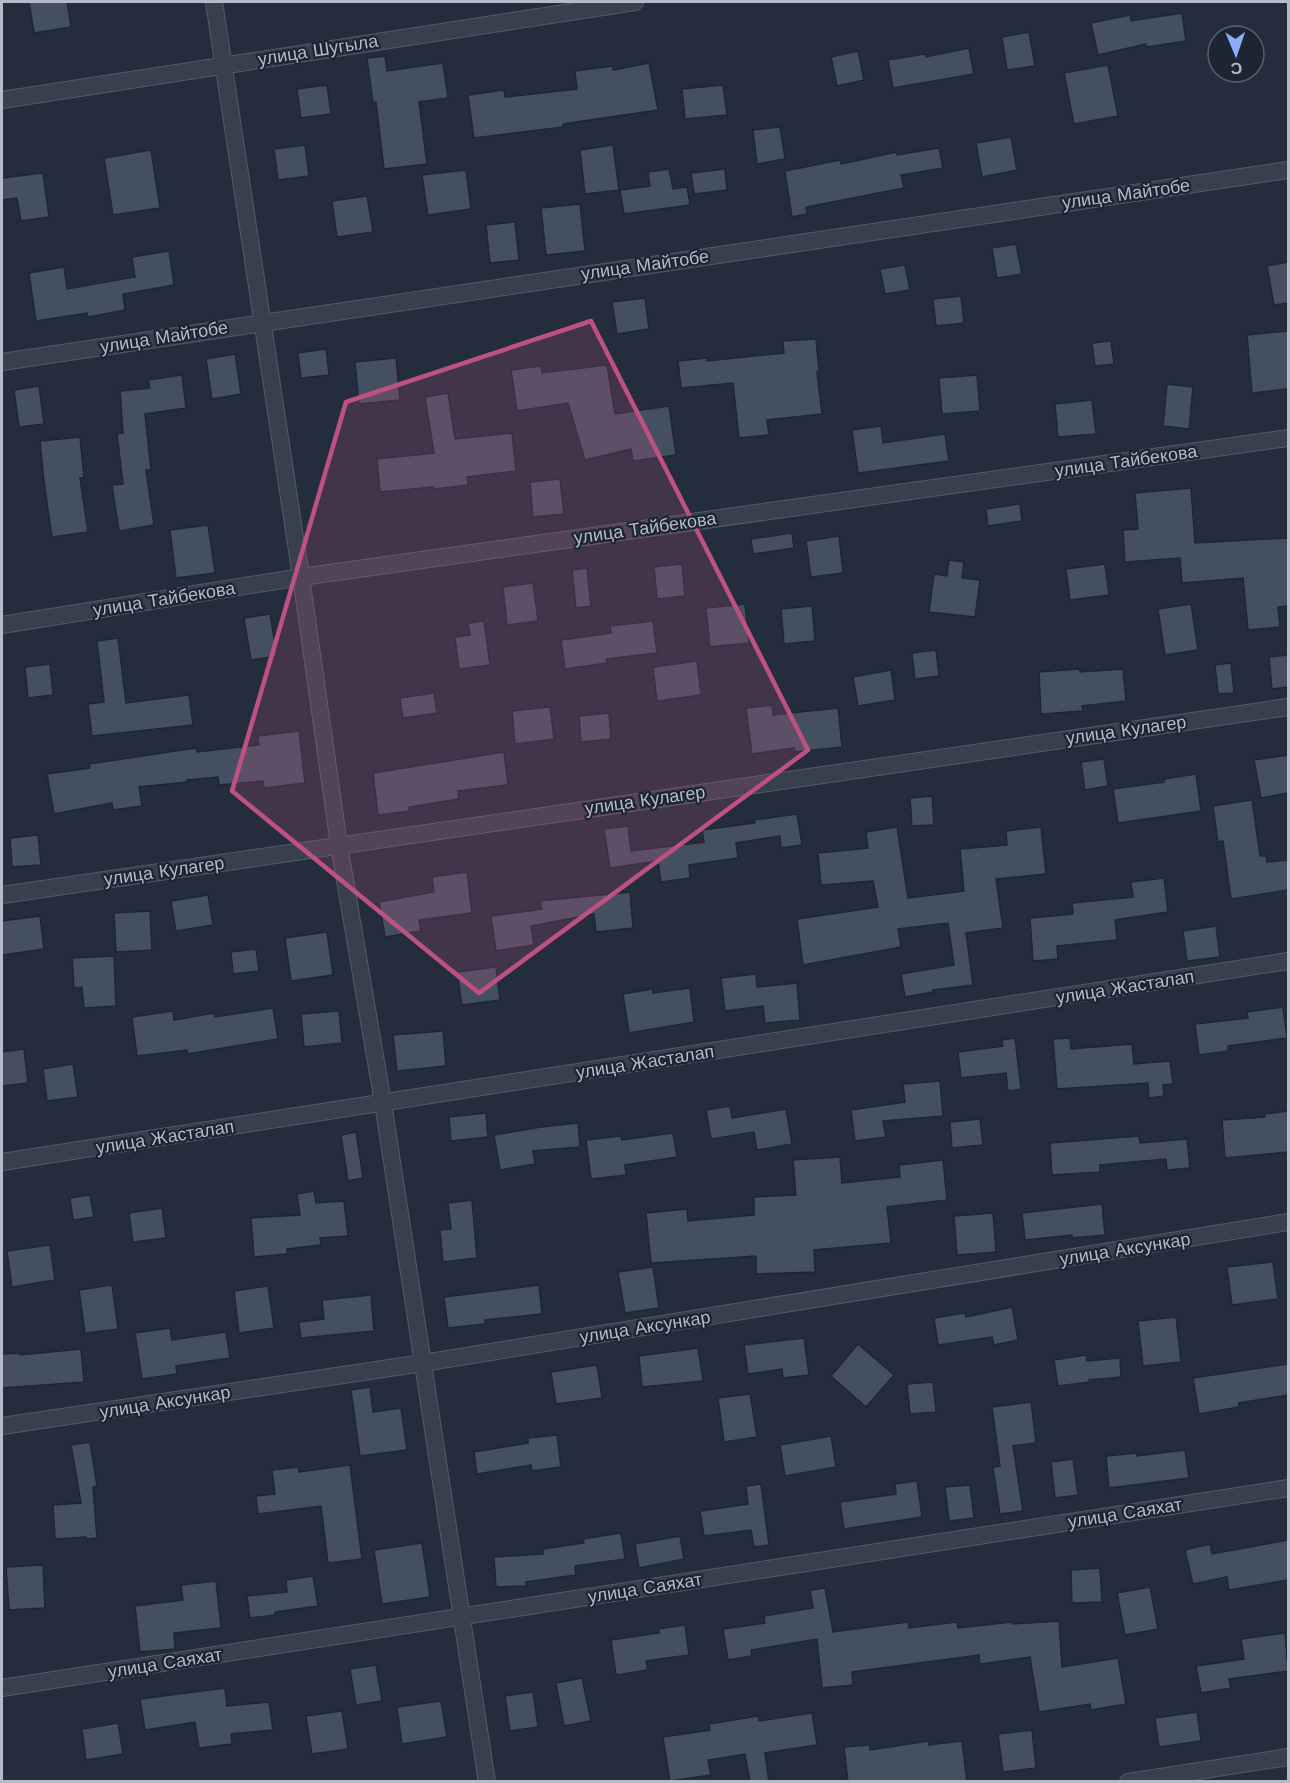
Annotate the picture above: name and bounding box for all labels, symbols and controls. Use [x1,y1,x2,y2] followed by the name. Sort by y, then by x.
[1206,24,1266,84] north arrow
[256,30,380,69] street label: улица Шугыла
[1230,59,1243,78] text: С
[1061,174,1191,213] street label: улица Майтобе
[580,245,710,284] street label: улица Майтобе
[99,316,229,357] street label: улица Майтобе
[1053,440,1199,481] street label: улица Тайбекова
[572,507,718,548] street label: улица Тайбекова
[91,577,237,620] street label: улица Тайбекова
[1064,711,1188,748] street label: улица Кулагер
[583,781,707,818] street label: улица Кулагер
[102,852,226,889] street label: улица Кулагер
[1054,965,1196,1008] street label: улица Жасталап
[574,1040,716,1083] street label: улица Жасталап
[94,1115,236,1158] street label: улица Жасталап
[1058,1228,1192,1269] street label: улица Аксункар
[578,1306,712,1347] street label: улица Аксункар
[98,1381,232,1422] street label: улица Аксункар
[1066,1493,1183,1532] street label: улица Саяхат
[586,1568,703,1607] street label: улица Саяхат
[106,1643,223,1682] street label: улица Саяхат

